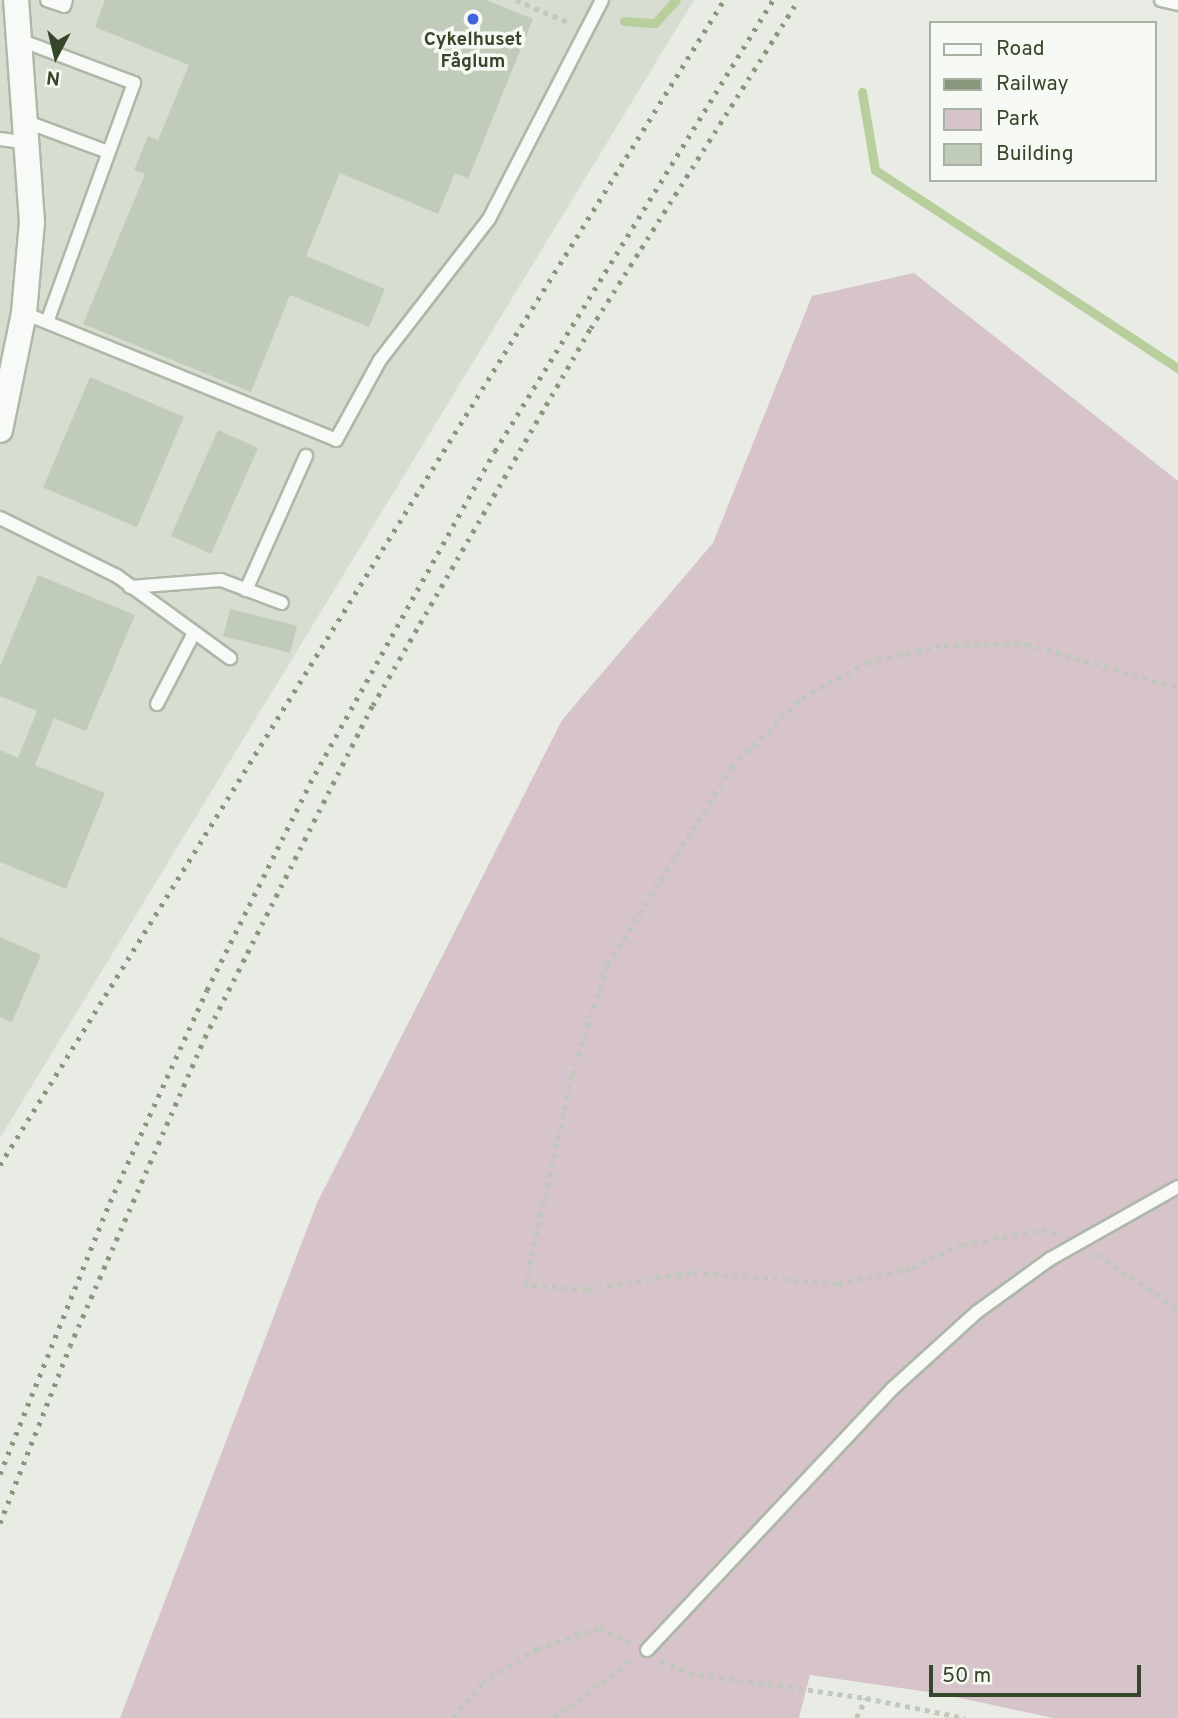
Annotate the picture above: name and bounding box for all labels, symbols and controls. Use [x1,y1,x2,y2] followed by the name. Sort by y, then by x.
[465,11,481,27] marker: Cykelhuset Fåglum
[21,21,91,91] north arrow
[930,21,1157,182] legend
[424,30,522,74] place label: Cykelhuset Fåglum
[996,36,1045,63] text: Road
[45,64,62,90] text: N
[996,71,1069,98] text: Railway
[996,106,1039,133] text: Park
[996,141,1074,168] text: Building
[933,1652,1145,1696] scale bar
[942,1663,991,1690] text: 50 m

